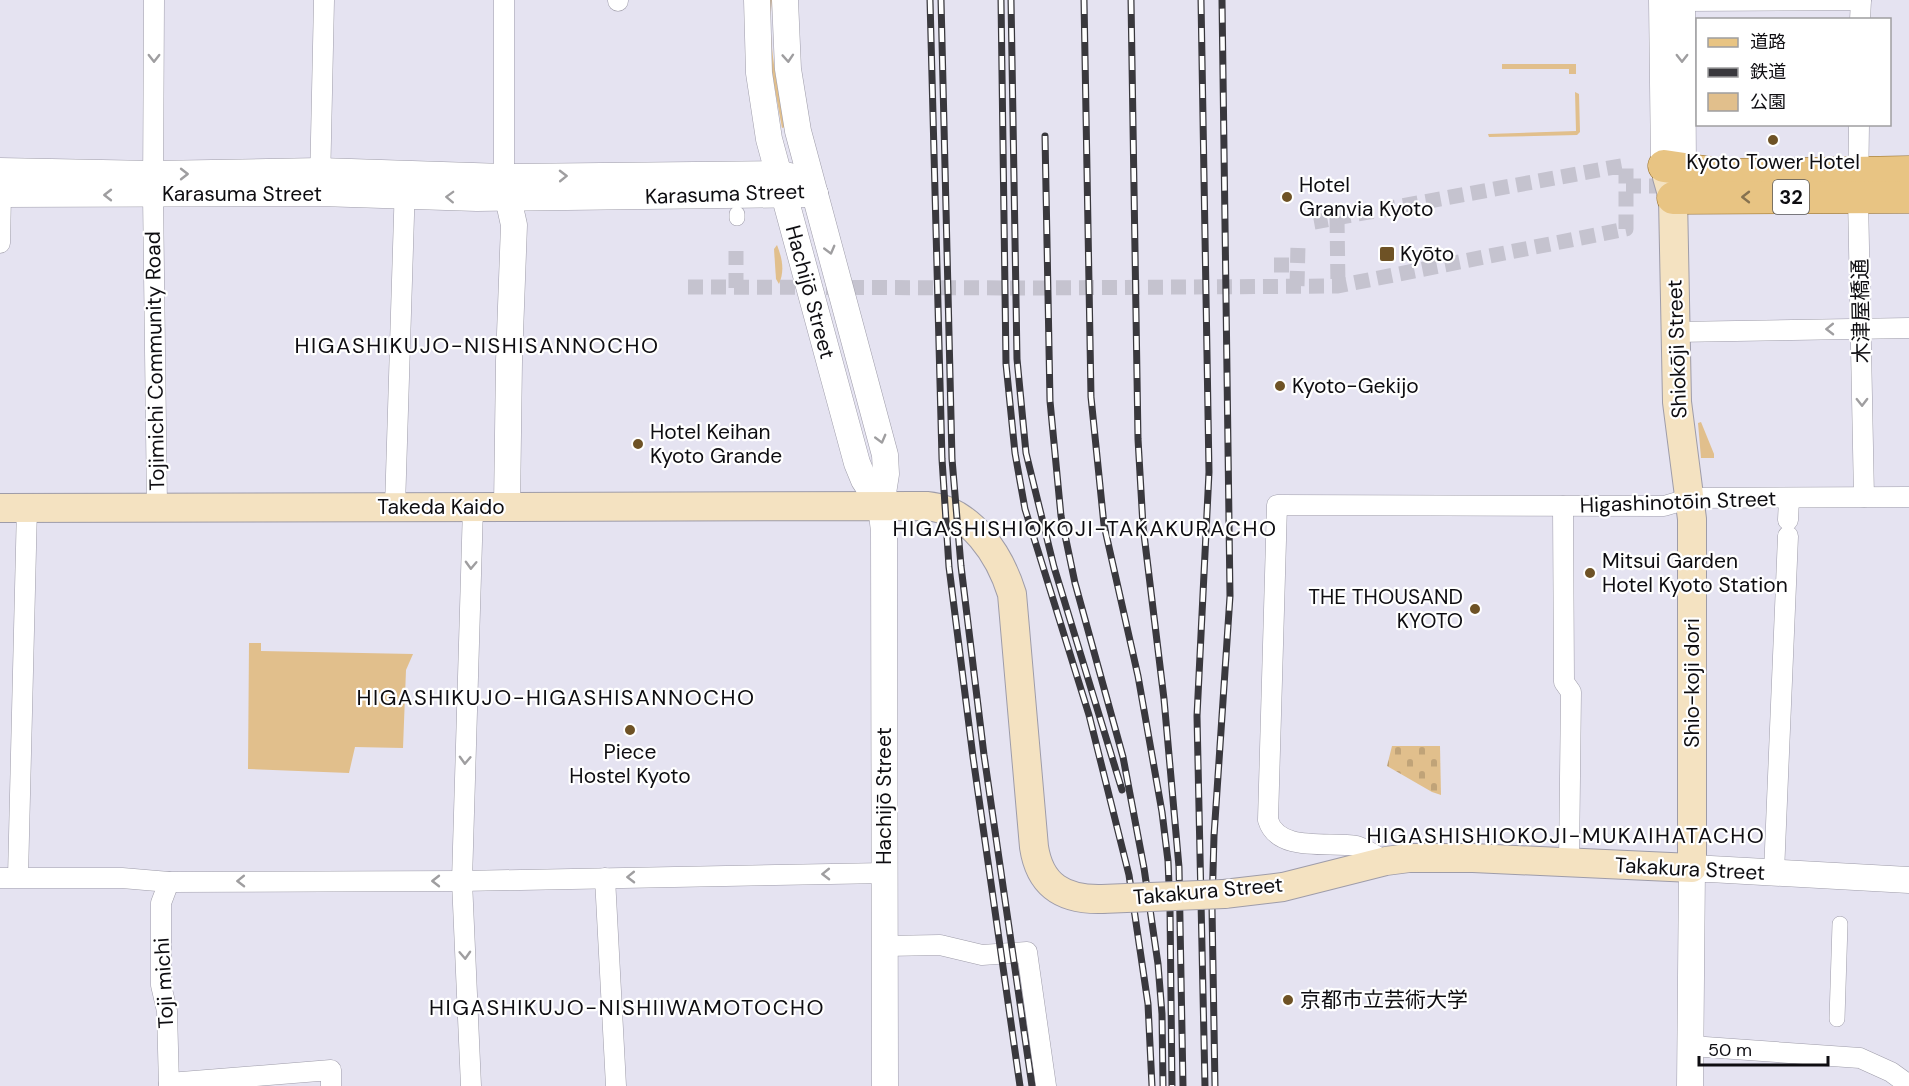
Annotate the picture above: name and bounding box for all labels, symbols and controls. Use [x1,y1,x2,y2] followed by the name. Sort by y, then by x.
[1696,18,1891,126] legend
[1750,30,1786,54] text: 道路
[148,54,160,63] one-way arrow
[781,54,794,63] one-way arrow
[1676,54,1688,63] one-way arrow
[1750,60,1786,84] text: 鉄道
[1750,90,1786,114] text: 公園
[1766,133,1780,147] marker: Kyoto Tower Hotel
[1686,148,1860,176] place label: Kyoto Tower Hotel
[180,168,189,180] one-way arrow
[558,170,567,182] one-way arrow
[1299,171,1433,223] place label: Hotel Granvia Kyoto
[644,177,806,211] street label: Karasuma Street
[162,180,322,208] street label: Karasuma Street
[1773,180,1809,214] road number: 32
[104,189,113,201] one-way arrow
[1280,190,1294,204] marker: Hotel Granvia Kyoto
[446,191,455,204] one-way arrow
[1741,191,1750,203] one-way arrow
[779,222,841,362] street label: Hachijō Street
[139,231,171,491] street label: Tojimichi Community Road
[1400,240,1454,268] place label: Kyōto
[823,245,836,255] one-way arrow
[1378,245,1396,263] marker: Kyōto
[1846,258,1876,364] street label: 木津屋橋通
[1661,279,1693,419] street label: Shiokōji Street
[1825,322,1834,335] one-way arrow
[295,331,659,360] district label: HIGASHIKUJO-NISHISANNOCHO
[1292,372,1419,400] place label: Kyoto-Gekijo
[1273,379,1287,393] marker: Kyoto-Gekijo
[1856,398,1869,407] one-way arrow
[650,418,782,470] place label: Hotel Keihan Kyoto Grande
[873,433,886,443] one-way arrow
[631,437,645,451] marker: Hotel Keihan Kyoto Grande
[1579,485,1777,519] street label: Higashinotōin Street
[377,493,505,521] street label: Takeda Kaido
[892,514,1278,543] district label: HIGASHISHIOKOJI-TAKAKURACHO
[1602,547,1788,599] place label: Mitsui Garden Hotel Kyoto Station
[465,561,477,570] one-way arrow
[1583,566,1597,580] marker: Mitsui Garden Hotel Kyoto Station
[1308,583,1463,635] place label: THE THOUSAND KYOTO
[1468,602,1482,616] marker: THE THOUSAND KYOTO
[1678,618,1706,748] street label: Shio-koji dori
[357,683,755,712] district label: HIGASHIKUJO-HIGASHISANNOCHO
[623,723,637,737] marker: Piece Hostel Kyoto
[870,727,898,865] street label: Hachijō Street
[569,738,691,790] place label: Piece Hostel Kyoto
[459,756,471,765] one-way arrow
[1367,821,1765,850] district label: HIGASHISHIOKOJI-MUKAIHATACHO
[1614,851,1766,887] street label: Takakura Street
[822,868,831,880] one-way arrow
[1132,870,1284,912] street label: Takakura Street
[627,871,636,884] one-way arrow
[237,875,246,887] one-way arrow
[432,875,441,887] one-way arrow
[148,937,180,1029] street label: Toji michi
[459,951,472,960] one-way arrow
[1300,986,1468,1014] place label: 京都市立芸術大学
[429,993,825,1022] district label: HIGASHIKUJO-NISHIIWAMOTOCHO
[1281,993,1295,1007] marker: 京都市立芸術大学
[1699,1029,1828,1067] scale bar
[1708,1038,1752,1062] text: 50 m

